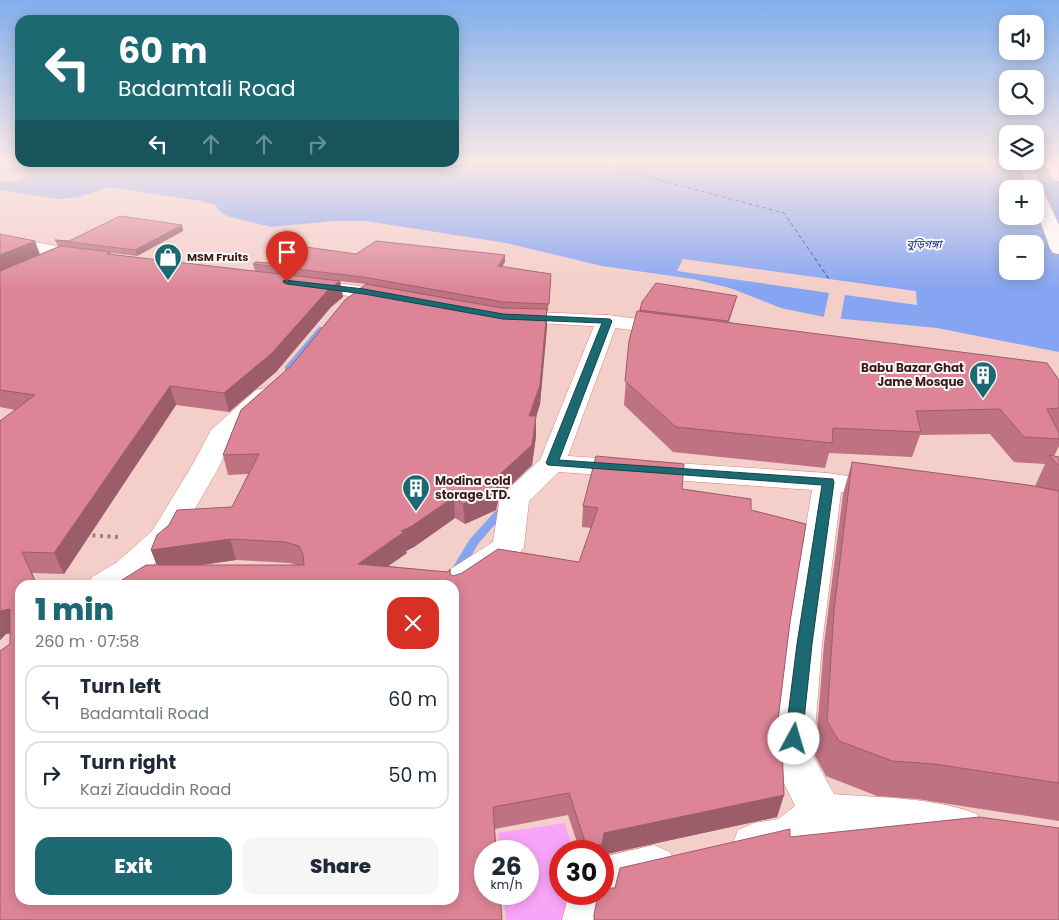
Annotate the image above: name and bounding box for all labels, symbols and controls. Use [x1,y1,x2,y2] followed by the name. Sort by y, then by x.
[999,15,1044,280] map controls
[999,15,1044,60] button: sound
[118,26,208,75] text: 60 m
[35,35,100,100] icon: left
[999,70,1044,115] button: search
[118,73,296,104] text: Badamtali Road
[999,125,1044,170] button: layers
[144,130,172,158] icon: left
[197,130,225,158] icon: ahead
[250,130,278,158] icon: ahead
[303,130,331,158] icon: right
[999,180,1044,225] button: +
[266,231,308,282] pin
[999,235,1044,280] button: −
[907,236,944,252] water label: বুড়িগঙ্গা
[273,238,301,266] icon: arrive
[153,242,183,281] shop icon: MSM Fruits
[187,249,248,265] place label: MSM Fruits
[861,359,965,390] place label: Babu Bazar Ghat Jame Mosque
[968,360,998,399] building icon: Babu Bazar Ghat Jame Mosque
[435,472,511,503] place label: Modina cold storage LTD.
[401,473,431,512] building icon: Modina cold storage LTD.
[35,588,114,631] text: 1 min
[387,597,439,649] button: close
[35,630,139,653] text: 260 m · 07:58
[80,673,161,700] text: Turn left
[37,685,65,713] icon: left
[388,686,437,713] text: 60 m
[80,702,209,725] text: Badamtali Road
[767,712,819,764] position arrow
[80,749,176,776] text: Turn right
[37,761,65,789] icon: right
[388,762,437,789] text: 50 m
[80,778,231,801] text: Kazi Ziauddin Road
[35,837,232,895] button: Exit
[242,837,439,895] button: Share
[549,840,614,905] speed limit sign: 30
[491,849,522,884] text: 26
[491,876,522,893] text: km/h

